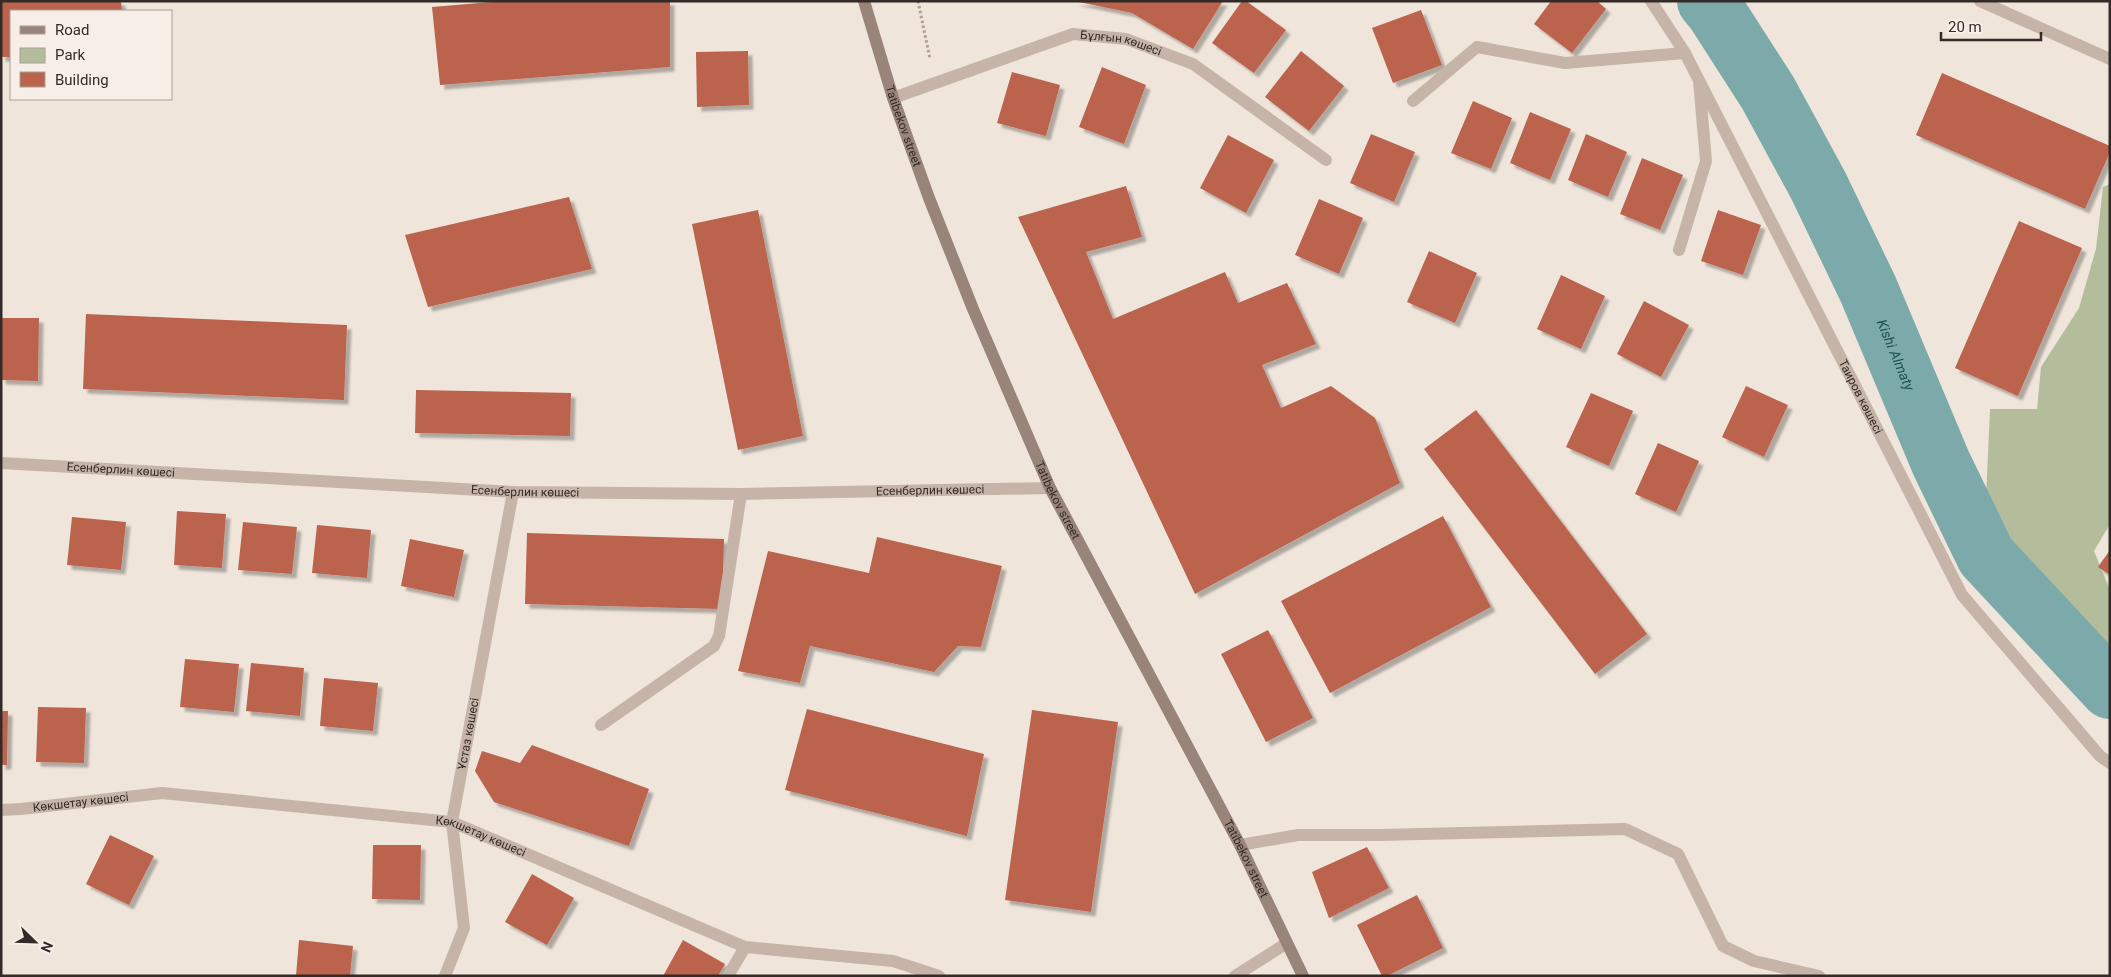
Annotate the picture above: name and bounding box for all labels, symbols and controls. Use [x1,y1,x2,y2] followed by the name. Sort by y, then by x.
[10,10,172,100] legend
[1941,10,2041,42] scale bar
[1948,18,1982,36] text: 20 m
[55,21,89,39] text: Road
[1080,28,1164,59] street label: Бұлғын көшесі
[55,46,86,64] text: Park
[55,71,109,89] text: Building
[883,84,924,169] street label: Tatibekov street
[1874,317,1918,393] water label: Kіshі Almaty
[1836,357,1886,436] street label: Таиров көшесі
[1032,459,1083,542] street label: Tatibekov street
[66,460,175,480] street label: Есенберлин көшесі
[876,482,984,498] street label: Есенберлин көшесі
[471,483,579,500] street label: Есенберлин көшесі
[455,697,482,771] street label: Ұстаз көшесі
[32,790,129,815] street label: Көкшетау көшесі
[435,813,528,860] street label: Көкшетау көшесі
[1221,817,1271,900] street label: Tatibekov street
[10,917,60,967] north arrow
[38,939,56,955] text: N

